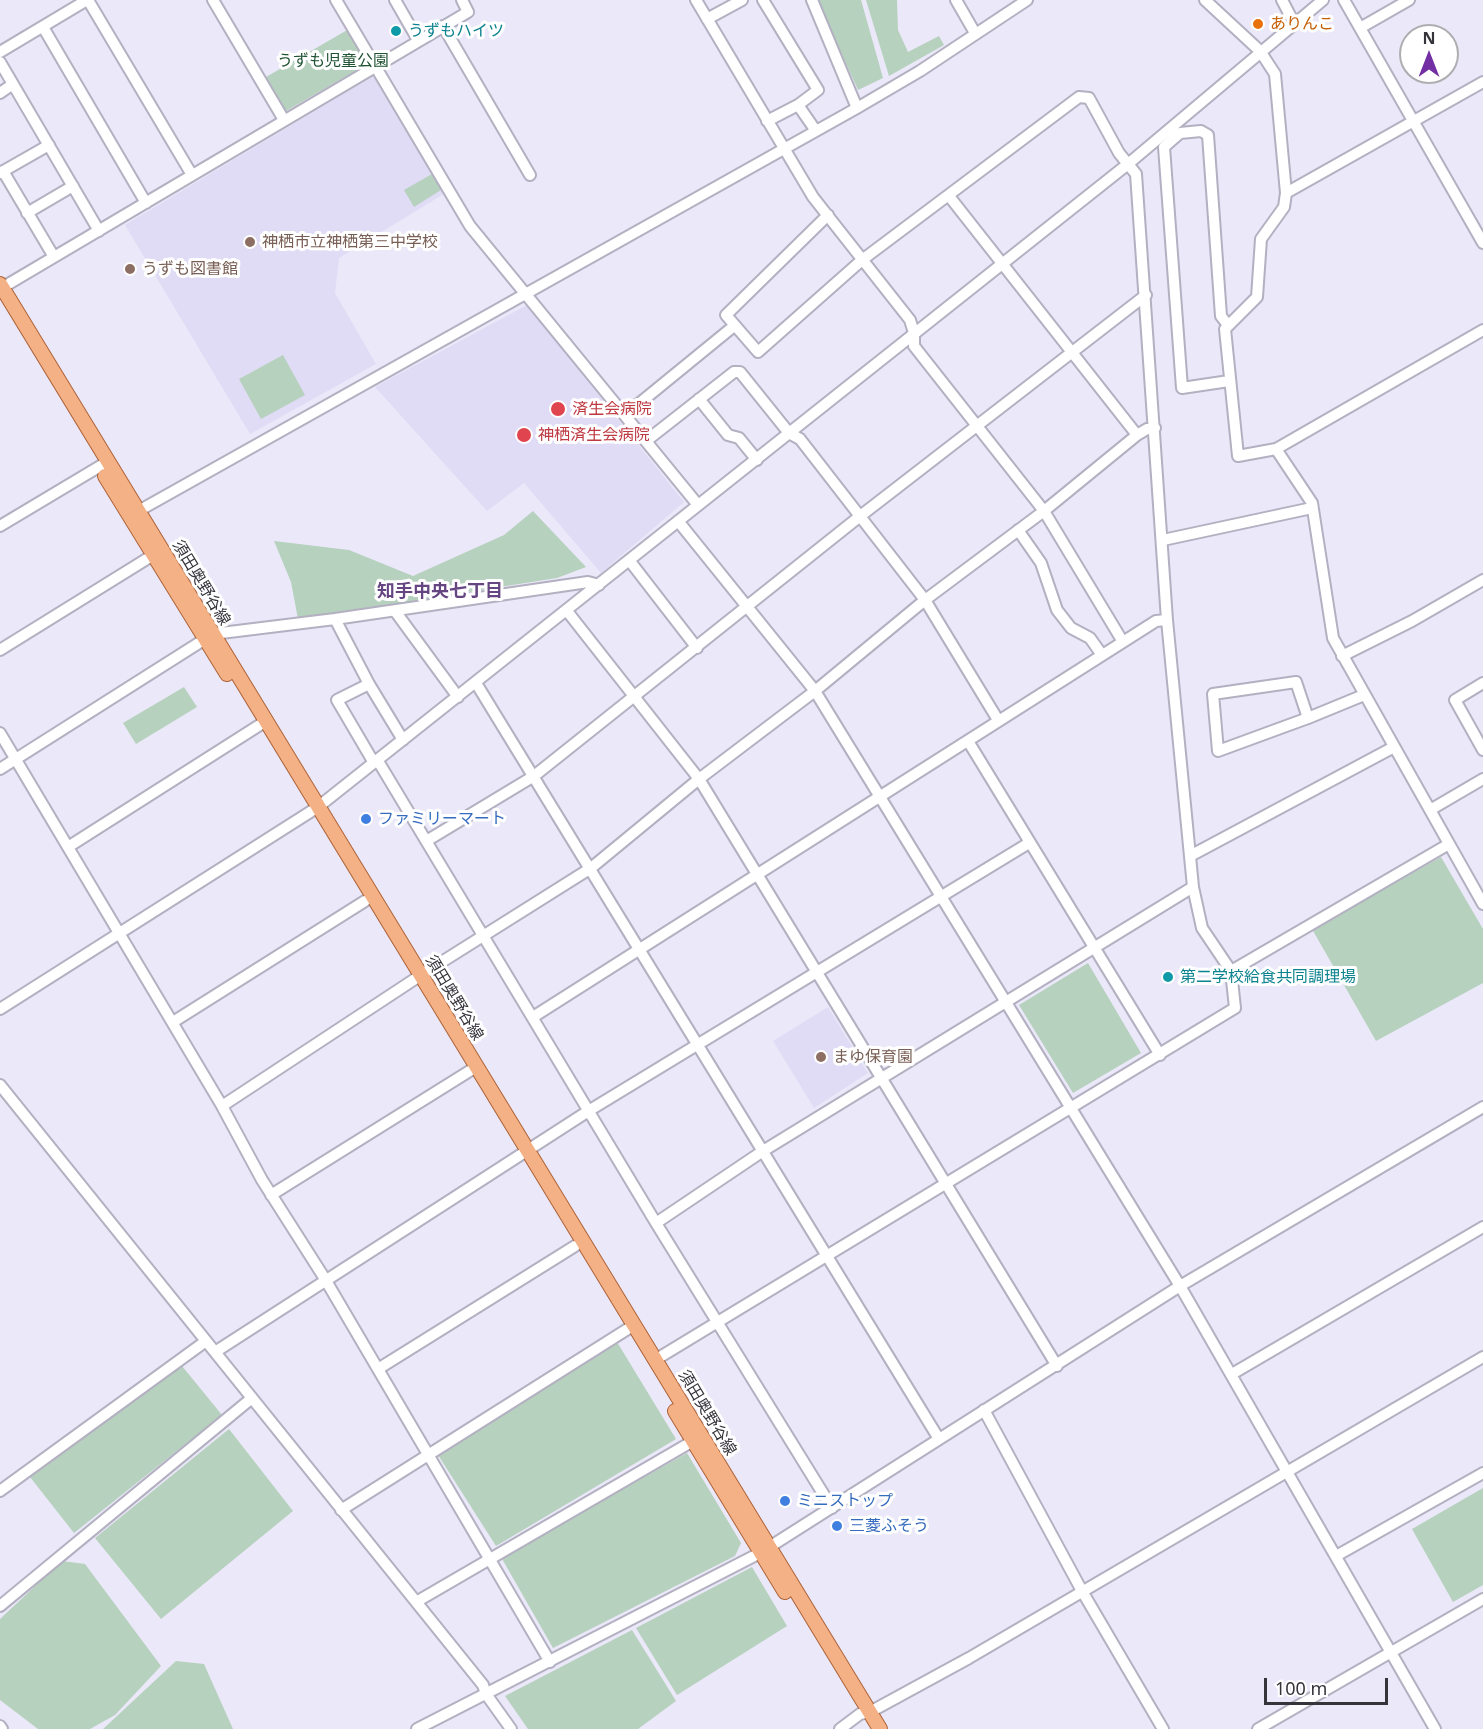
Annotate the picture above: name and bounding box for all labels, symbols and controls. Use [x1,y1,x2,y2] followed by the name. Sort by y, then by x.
[1270,14,1334,34] place label: ありんこ
[1251,17,1265,31] marker: ありんこ
[408,21,504,41] place label: うずもハイツ
[389,24,403,38] marker: うずもハイツ
[1399,24,1459,84] north arrow
[1422,27,1436,49] text: N
[277,51,389,71] park label: うずも児童公園
[262,232,438,252] place label: 神栖市立神栖第三中学校
[243,235,257,249] marker: 神栖市立神栖第三中学校
[142,259,238,279] place label: うずも図書館
[123,262,137,276] marker: うずも図書館
[572,399,652,419] place label: 済生会病院
[549,400,567,418] marker: 済生会病院
[538,425,650,445] place label: 神栖済生会病院
[515,426,533,444] marker: 神栖済生会病院
[168,537,234,629] street label: 須田奥野谷線
[377,581,503,603] district label: 知手中央七丁目
[378,809,506,829] place label: ファミリーマート
[359,812,373,826] marker: ファミリーマート
[421,952,487,1044] street label: 須田奥野谷線
[1180,967,1356,987] place label: 第二学校給食共同調理場
[1161,970,1175,984] marker: 第二学校給食共同調理場
[833,1047,913,1067] place label: まゆ保育園
[814,1050,828,1064] marker: まゆ保育園
[674,1367,740,1459] street label: 須田奥野谷線
[797,1491,893,1511] place label: ミニストップ
[778,1494,792,1508] marker: ミニストップ
[849,1516,929,1536] place label: 三菱ふそう
[830,1519,844,1533] marker: 三菱ふそう
[1267,1666,1392,1704] scale bar
[1275,1676,1327,1700] text: 100 m

